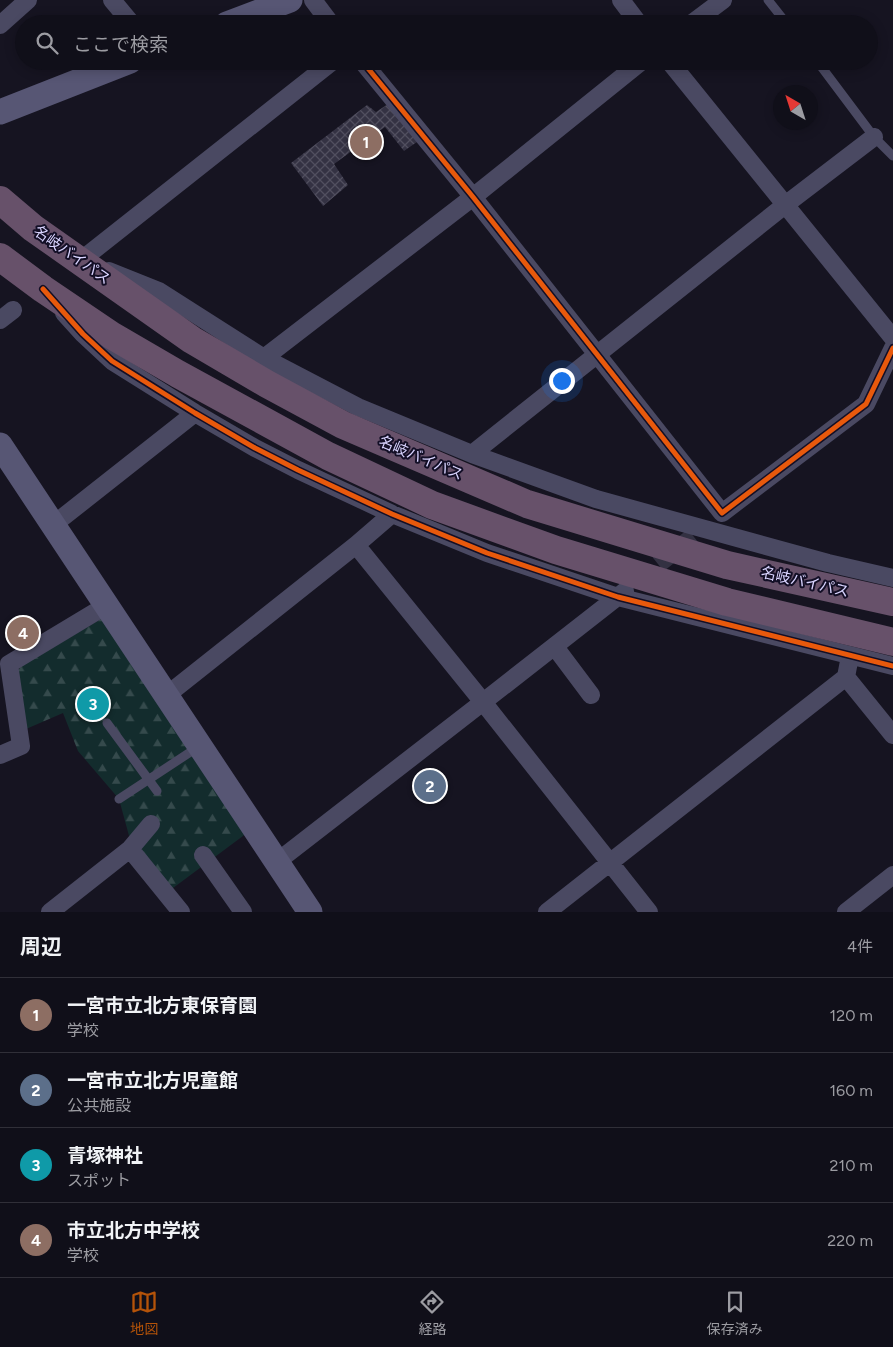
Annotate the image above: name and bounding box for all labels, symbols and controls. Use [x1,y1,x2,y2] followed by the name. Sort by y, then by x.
[15,15,878,70] search box
[33,29,61,57] icon: search
[73,33,168,56] text: ここで検索
[773,85,818,130] north arrow
[350,123,382,161] pin: 1
[30,222,114,288] street label: 名岐バイパス
[549,368,575,394] your location
[376,432,466,484] street label: 名岐バイパス
[759,563,851,601] street label: 名岐バイパス
[7,614,39,652] pin: 4
[77,685,109,723] pin: 3
[414,767,446,805] pin: 2
[20,934,62,959] text: 周辺
[847,937,873,956] text: 4件
[67,994,257,1017] text: 一宮市立北方東保育園
[33,1006,39,1025] text: 1
[830,1006,873,1025] text: 120 m
[67,1021,99,1040] text: 学校
[67,1069,238,1092] text: 一宮市立北方児童館
[31,1081,41,1100] text: 2
[830,1081,873,1100] text: 160 m
[67,1096,131,1115] text: 公共施設
[67,1144,143,1167] text: 青塚神社
[32,1156,40,1175] text: 3
[830,1156,873,1175] text: 210 m
[67,1171,131,1190] text: スポット
[67,1219,200,1242] text: 市立北方中学校
[31,1231,41,1250] text: 4
[827,1231,873,1250] text: 220 m
[67,1246,99,1265] text: 学校
[130,1288,158,1338] tab: 地図
[418,1288,446,1338] tab: 経路
[707,1288,763,1338] tab: 保存済み

